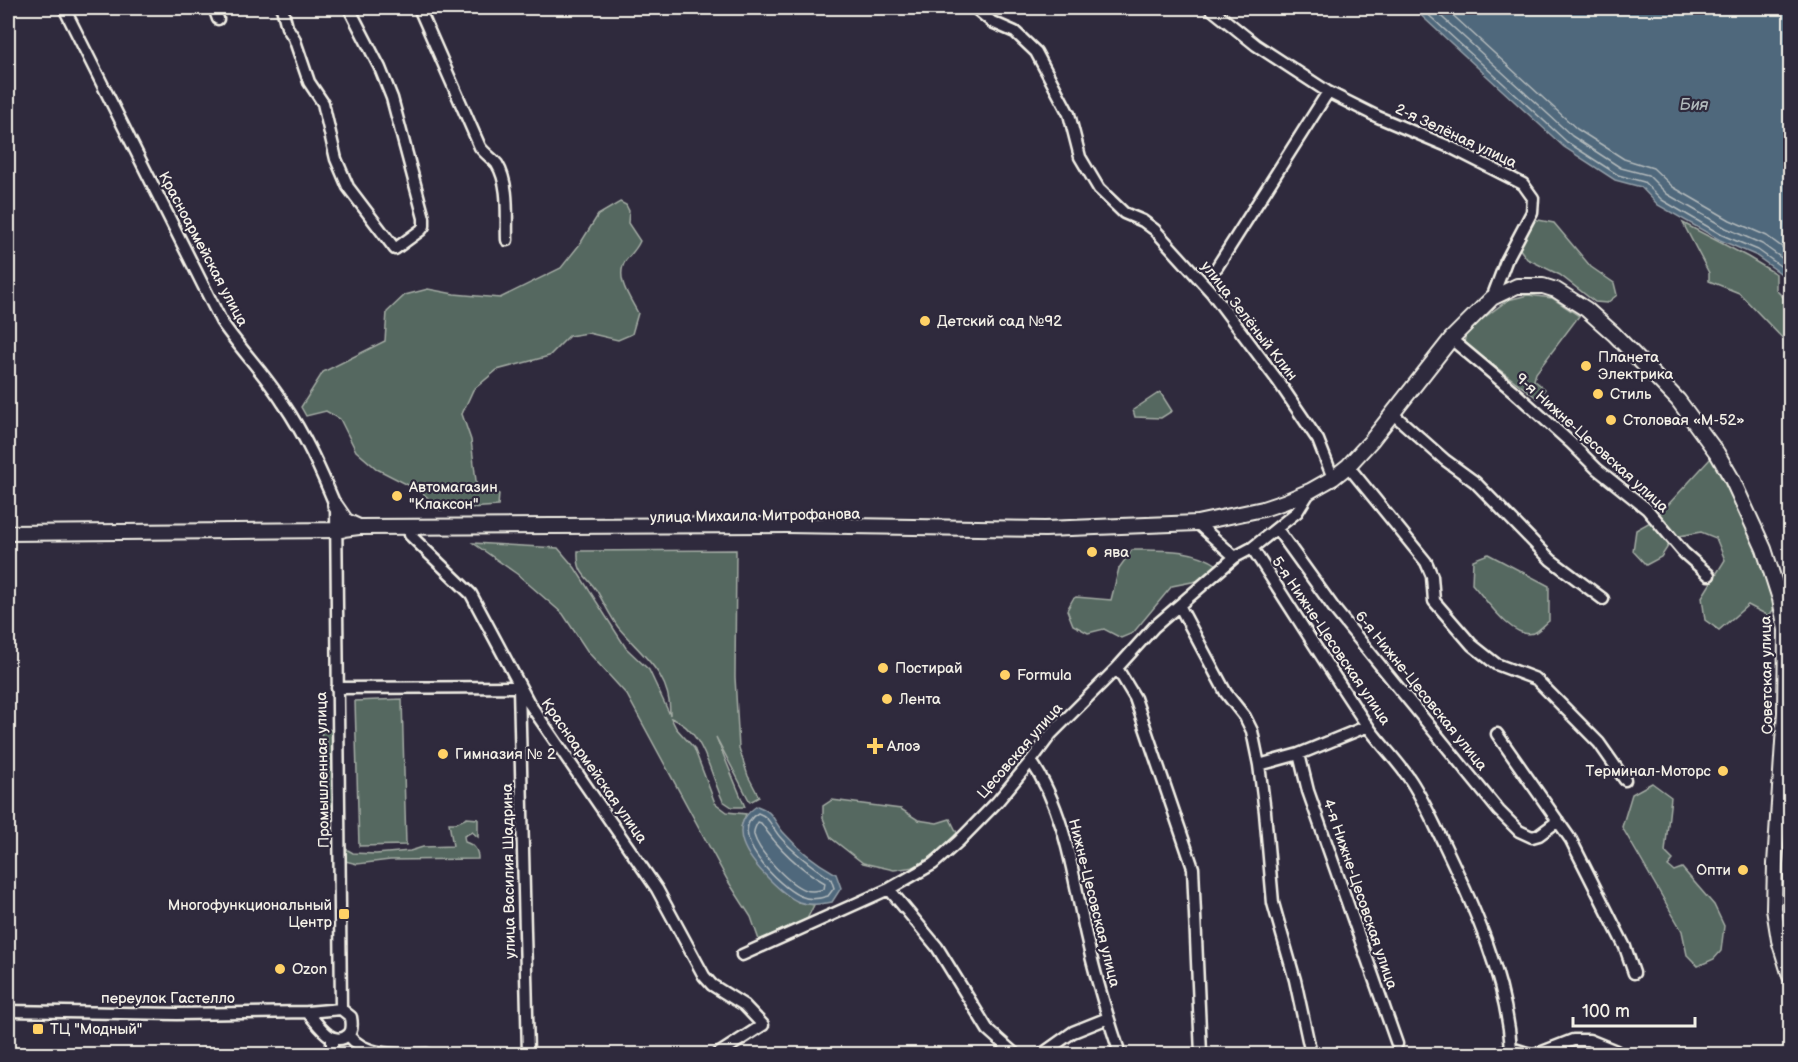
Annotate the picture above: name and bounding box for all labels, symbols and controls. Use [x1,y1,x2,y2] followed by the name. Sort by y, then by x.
[1680,96,1709,115] water label: Бия
[1392,100,1520,173] street label: 2-я Зелёная улица
[154,168,252,330] street label: Красноармейская улица
[1196,257,1302,385] street label: улица Зелёный Клин
[937,312,1062,331] place label: Детский сад №92
[918,314,932,328] marker: Детский сад №92
[1598,348,1674,384] place label: Планета Электрика
[1579,359,1593,373] marker: Планета Электрика
[1511,369,1673,517] street label: 9-я Нижне-Цесовская улица
[1610,385,1652,404] place label: Стиль
[1591,387,1605,401] marker: Стиль
[1623,411,1745,430] place label: Столовая «М-52»
[1604,413,1618,427] marker: Столовая «М-52»
[408,478,498,514] place label: Автомагазин "Клаксон"
[390,489,404,503] marker: Автомагазин "Клаксон"
[650,505,860,527] street label: улица Михаила Митрофанова
[1104,543,1129,562] place label: ява
[1085,545,1099,559] marker: ява
[1267,553,1395,729] street label: 5-я Нижне-Цесовская улица
[1351,607,1491,775] street label: 6-я Нижне-Цесовская улица
[1756,615,1778,735] street label: Советская улица
[895,659,963,678] place label: Постирай
[876,661,890,675] marker: Постирай
[1017,666,1072,685] place label: Formula
[998,668,1012,682] marker: Formula
[898,690,941,709] place label: Лента
[312,692,334,848] street label: Промышленная улица
[880,692,894,706] marker: Лента
[537,695,651,847] street label: Красноармейская улица
[973,699,1067,803] street label: Цесовская улица
[886,737,920,756] place label: Алоэ
[868,739,882,753] marker: Алоэ
[455,745,556,764] place label: Гимназия № 2
[436,747,450,761] marker: Гимназия № 2
[1585,762,1712,781] place label: Терминал-Моторс
[1716,764,1730,778] marker: Терминал-Моторс
[498,783,520,959] street label: улица Василия Шадрина
[1318,796,1402,992] street label: 4-я Нижне-Цесовская улица
[1064,817,1124,989] street label: Нижне-Цесовская улица
[1696,861,1731,880] place label: Опти
[1736,863,1750,877] marker: Опти
[168,896,333,932] place label: Многофункциональный Центр
[337,907,351,921] marker: Многофункциональный Центр
[292,960,327,979] place label: Ozon
[273,962,287,976] marker: Ozon
[101,989,235,1008] street label: переулок Гастелло
[1573,990,1694,1028] scale bar
[1582,1001,1630,1022] text: 100 m
[50,1020,142,1039] place label: ТЦ "Модный"
[31,1022,45,1036] marker: ТЦ "Модный"

